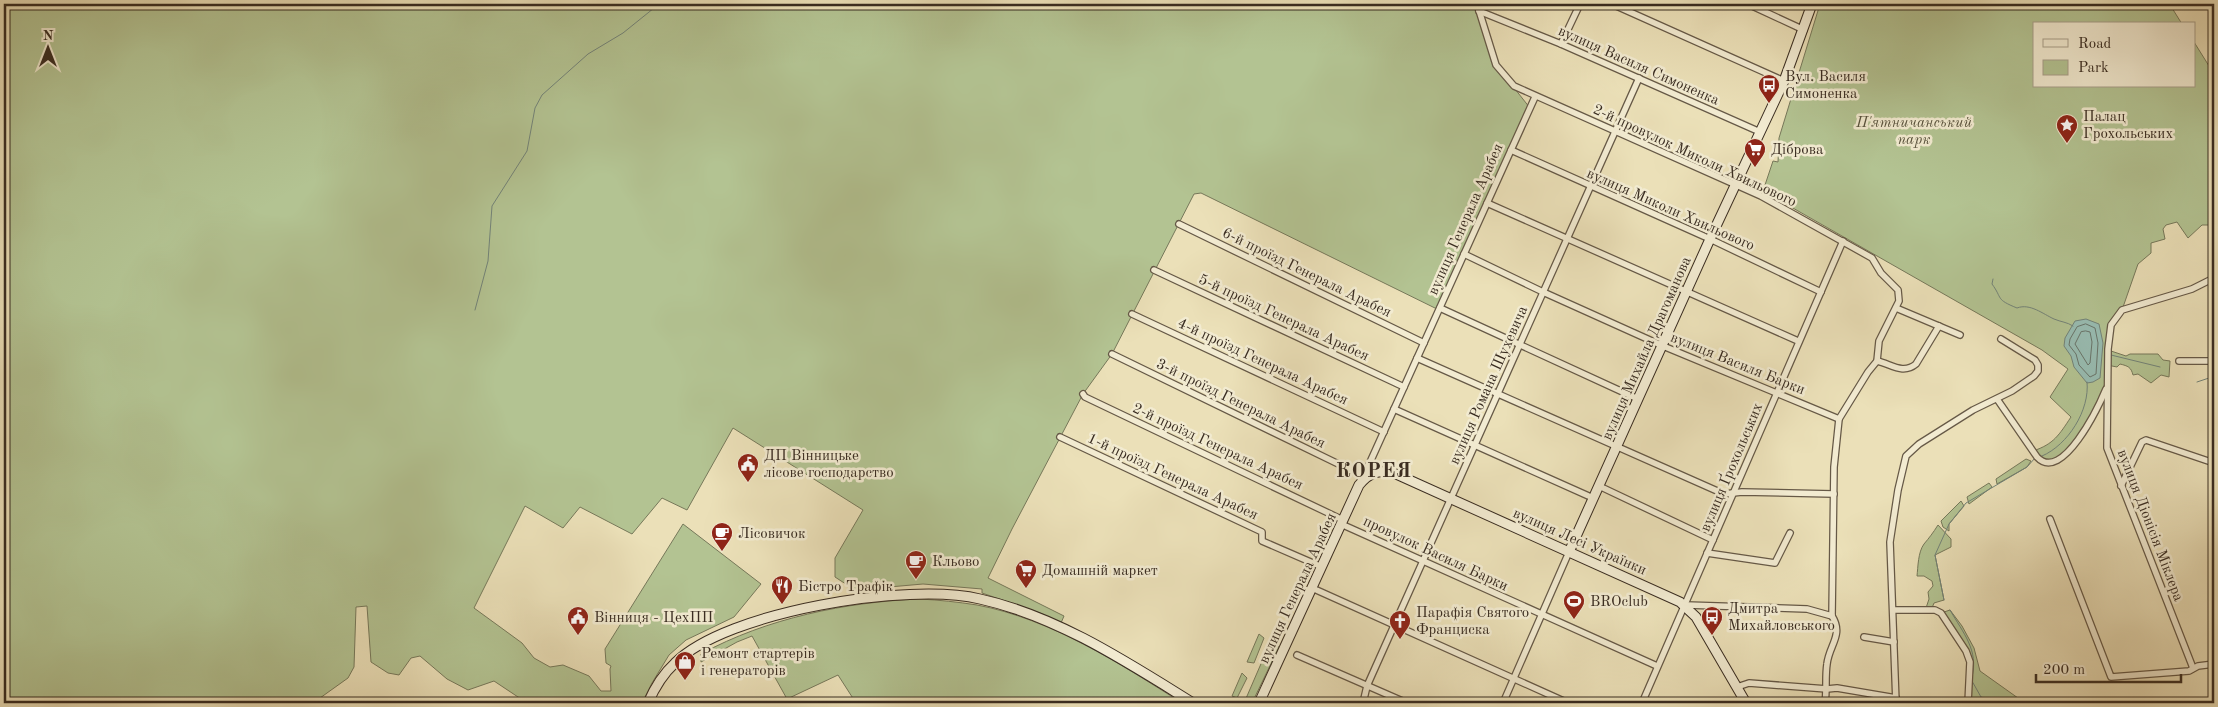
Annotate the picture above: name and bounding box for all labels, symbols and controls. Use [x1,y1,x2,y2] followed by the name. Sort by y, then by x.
[22,22,72,72] north arrow
[2033,22,2196,88] legend
[1556,24,1722,109] street label: вулиця Василя Симоненка
[43,29,54,43] text: N
[2078,37,2112,52] text: Road
[2078,61,2109,76] text: Park
[1785,70,1866,102] place label: Вул. Василя Симоненка
[1757,73,1781,104] bus stop icon: Вул. Василя Симоненка
[1590,102,1798,210] street label: 2-й провулок Миколи Хвильового
[2083,110,2173,142] place label: Палац Грохольських
[2055,113,2079,144] place icon: Палац Грохольських
[1855,116,1972,148] park label: П'ятничанський парк
[1743,137,1767,168] supermarket icon: Діброва
[1426,141,1507,298] street label: вулиця Генерала Арабея
[1771,143,1824,158] place label: Діброва
[1584,167,1757,254] street label: вулиця Миколи Хвильового
[1219,226,1393,321] street label: 6-й проїзд Генерала Арабея
[1600,254,1695,443] street label: вулиця Михайла Драгоманова
[1196,272,1371,365] street label: 5-й проїзд Генерала Арабея
[1448,304,1531,467] street label: вулиця Романа Шухевича
[1175,316,1350,409] street label: 4-й проїзд Генерала Арабея
[1668,331,1807,398] street label: вулиця Василя Барки
[1153,357,1327,452] street label: 3-й проїзд Генерала Арабея
[1695,399,1766,534] street label: вулиця Ґрохольських
[1130,401,1305,494] street label: 2-й проїзд Генерала Арабея
[1085,431,1260,524] street label: 1-й проїзд Генерала Арабея
[2114,448,2186,604] street label: вулиця Діонісія Міклера
[764,449,894,481] place label: ДП Вінницьке лісове господарство
[736,452,760,483] public building icon: ДП Вінницьке лісове господарство
[1336,462,1412,482] district label: КОРЕЯ
[1510,506,1648,579] street label: вулиця Лесі Українки
[1257,511,1340,666] street label: вулиця Генерала Арабея
[1361,514,1510,595] street label: провулок Василя Барки
[710,521,734,552] cafe icon: Лісовичок
[738,527,806,542] place label: Лісовичок
[904,549,928,580] cafe icon: Кльово
[932,555,980,570] place label: Кльово
[1014,558,1038,589] supermarket icon: Домашній маркет
[1042,564,1158,579] place label: Домашній маркет
[770,574,794,605] restaurant icon: Бістро Трафік
[798,580,894,595] place label: Бістро Трафік
[1562,589,1586,620] sports icon: BROclub
[1590,595,1648,610] place label: BROclub
[1728,602,1835,634] place label: Дмитра Михайловського
[566,605,590,636] public building icon: Вінниця - ЦехПП
[1700,605,1724,636] bus stop icon: Дмитра Михайловського
[1416,606,1529,638] place label: Парафія Святого Франциска
[1388,609,1412,640] church icon: Парафія Святого Франциска
[594,611,713,626] place label: Вінниця - ЦехПП
[701,647,815,679] place label: Ремонт стартерів і генераторів
[673,650,697,681] shop icon: Ремонт стартерів і генераторів
[2036,652,2180,684] scale bar
[2043,663,2085,678] text: 200 m

